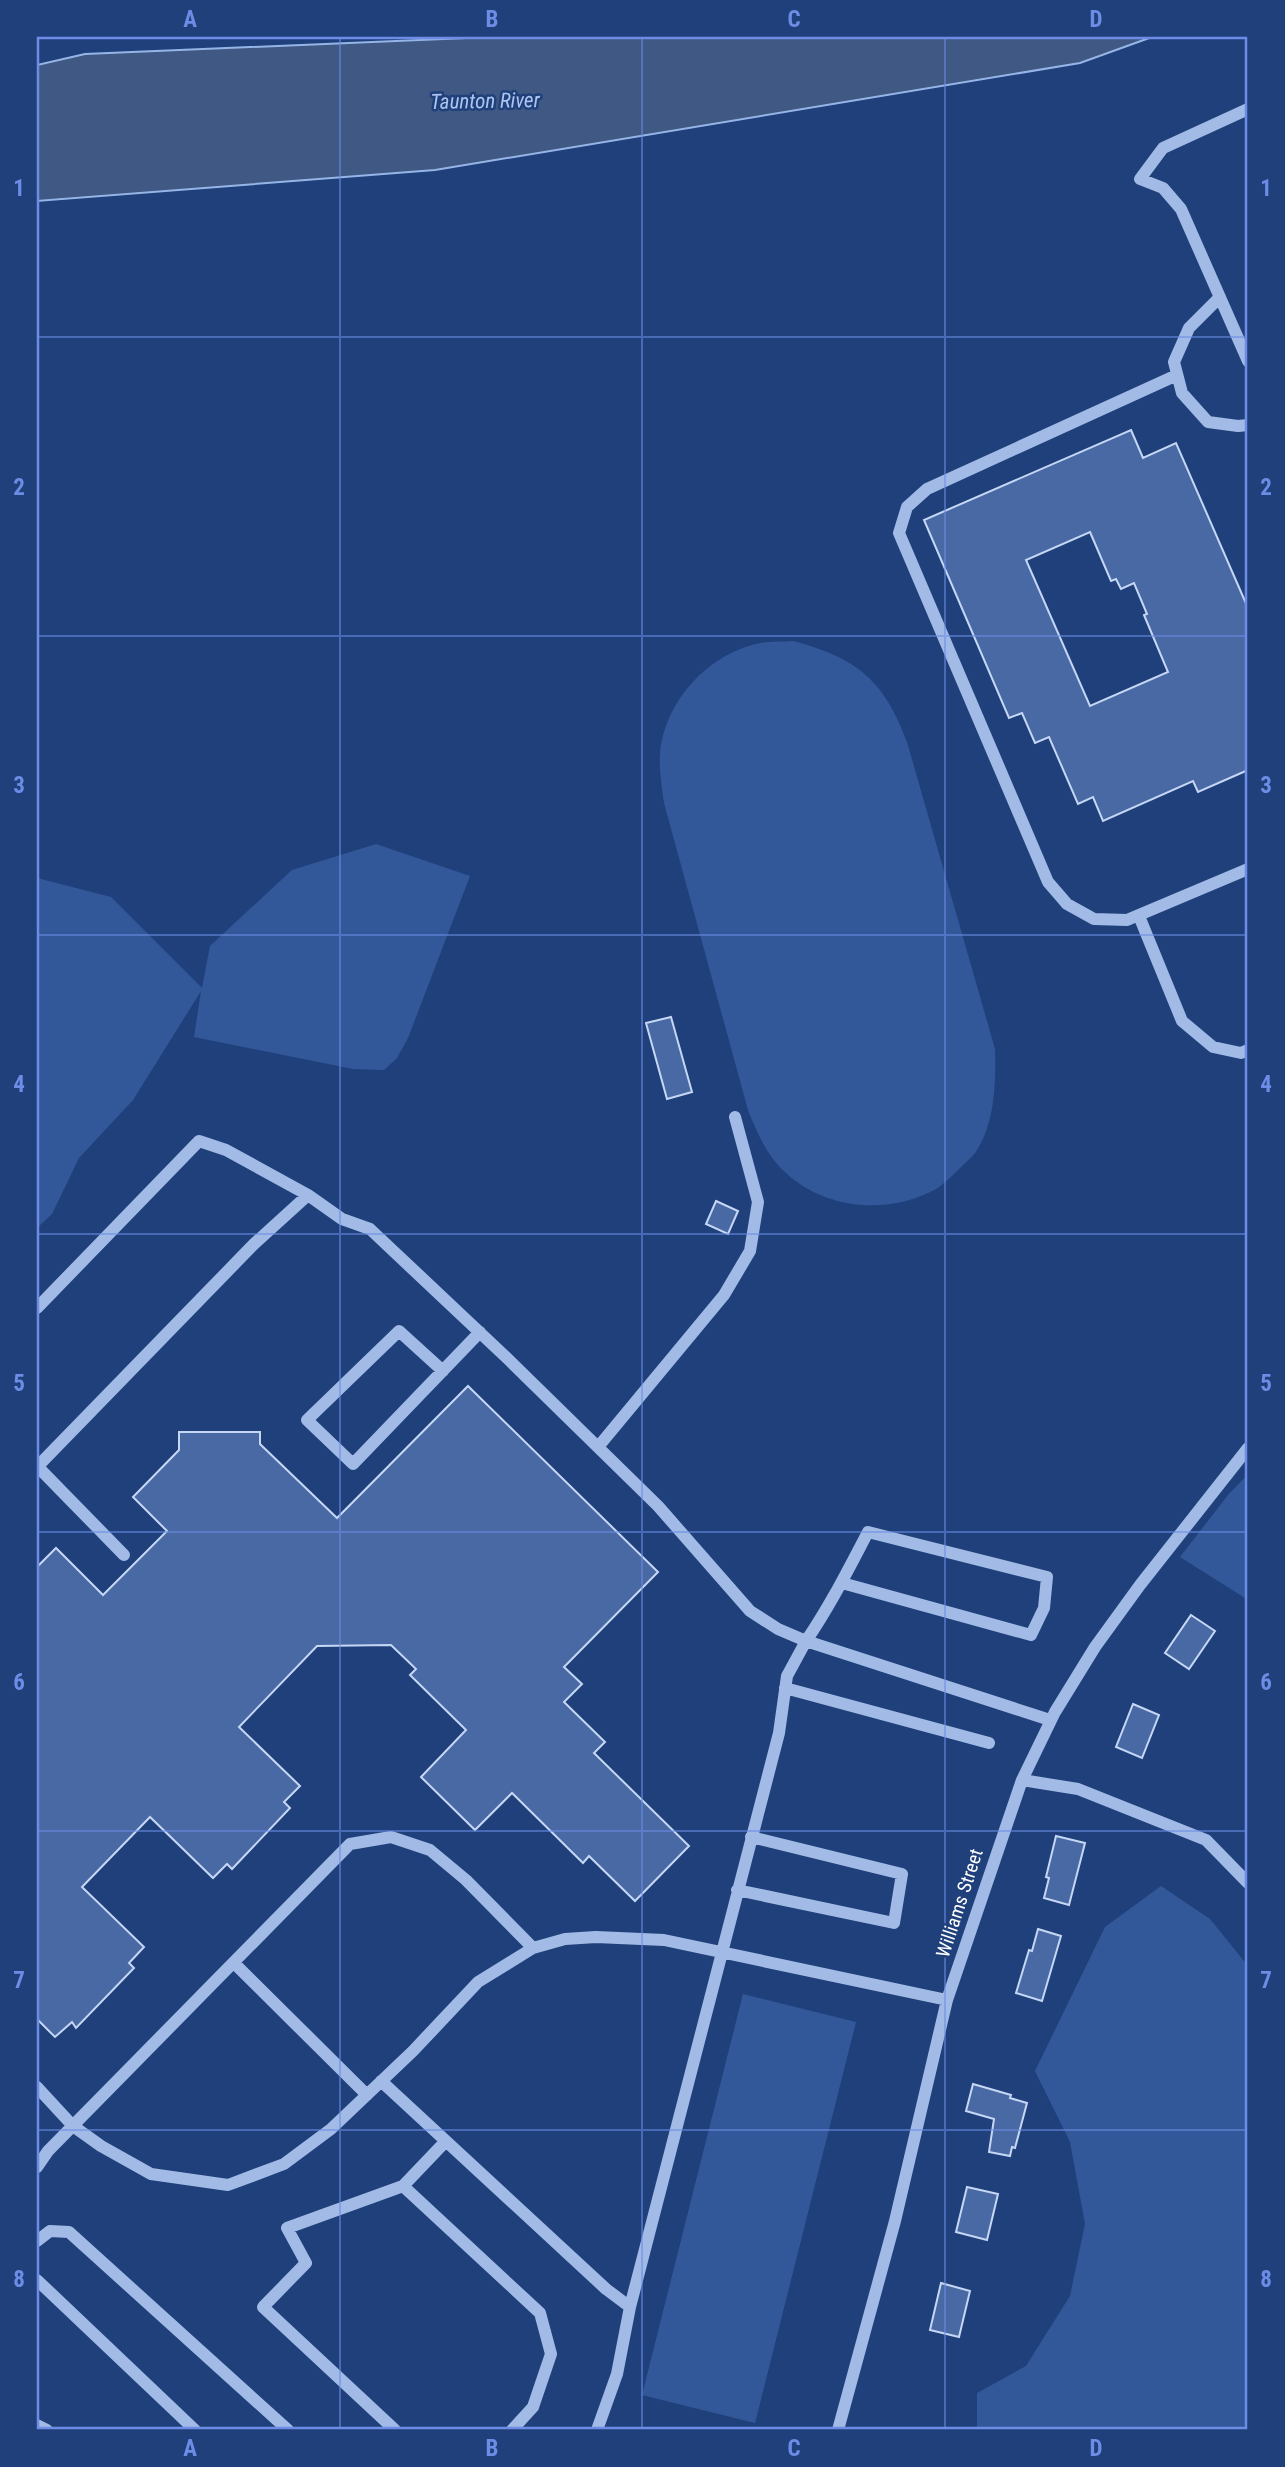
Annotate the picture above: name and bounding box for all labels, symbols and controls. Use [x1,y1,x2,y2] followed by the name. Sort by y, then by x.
[183,6,197,33] text: A
[486,6,498,33] text: B
[787,6,801,33] text: C
[1090,6,1103,33] text: D
[430,88,541,114] water label: Taunton River
[13,175,25,202] text: 1
[1260,175,1272,202] text: 1
[13,474,25,501] text: 2
[1260,474,1272,501] text: 2
[13,772,25,799] text: 3
[1260,772,1272,799] text: 3
[13,1071,25,1098] text: 4
[1260,1071,1272,1098] text: 4
[13,1370,25,1397] text: 5
[1260,1370,1272,1397] text: 5
[13,1669,25,1696] text: 6
[1260,1669,1272,1696] text: 6
[931,1846,988,1960] street label: Williams Street
[13,1967,25,1994] text: 7
[1260,1967,1272,1994] text: 7
[13,2266,25,2293] text: 8
[1260,2266,1272,2293] text: 8
[183,2435,197,2462] text: A
[486,2435,498,2462] text: B
[787,2435,801,2462] text: C
[1090,2435,1103,2462] text: D

